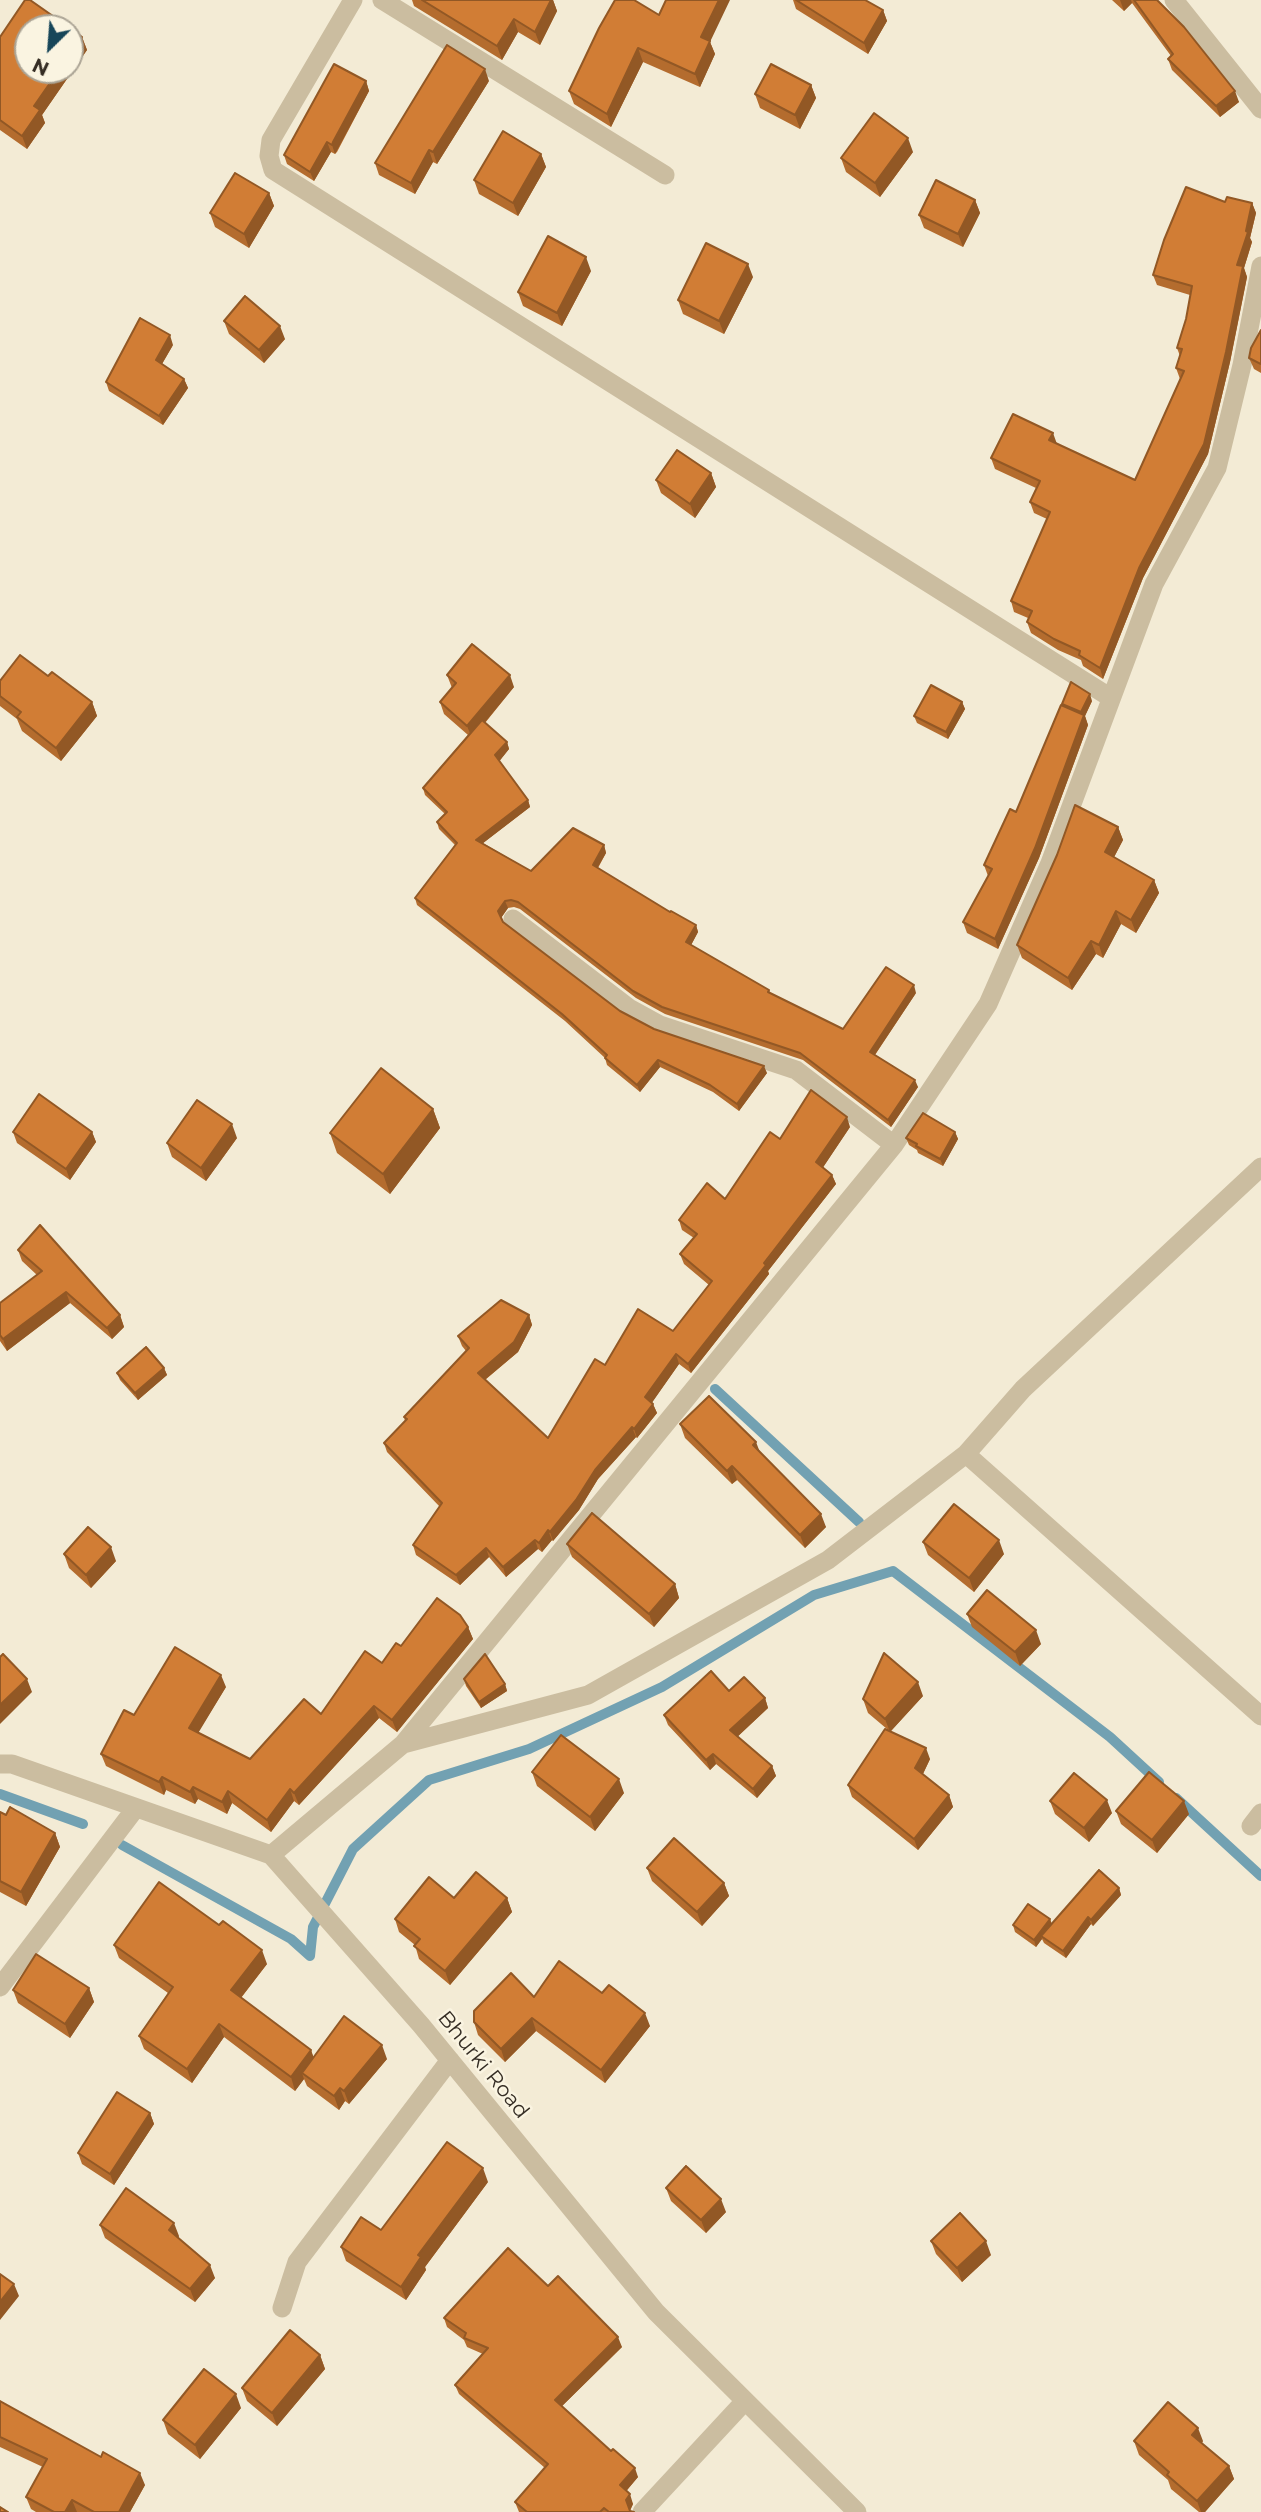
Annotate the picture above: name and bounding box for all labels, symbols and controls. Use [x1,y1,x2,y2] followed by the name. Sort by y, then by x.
[14,14,84,84] north arrow
[29,53,53,80] text: N
[432,2006,534,2124] street label: Bhurki Road

